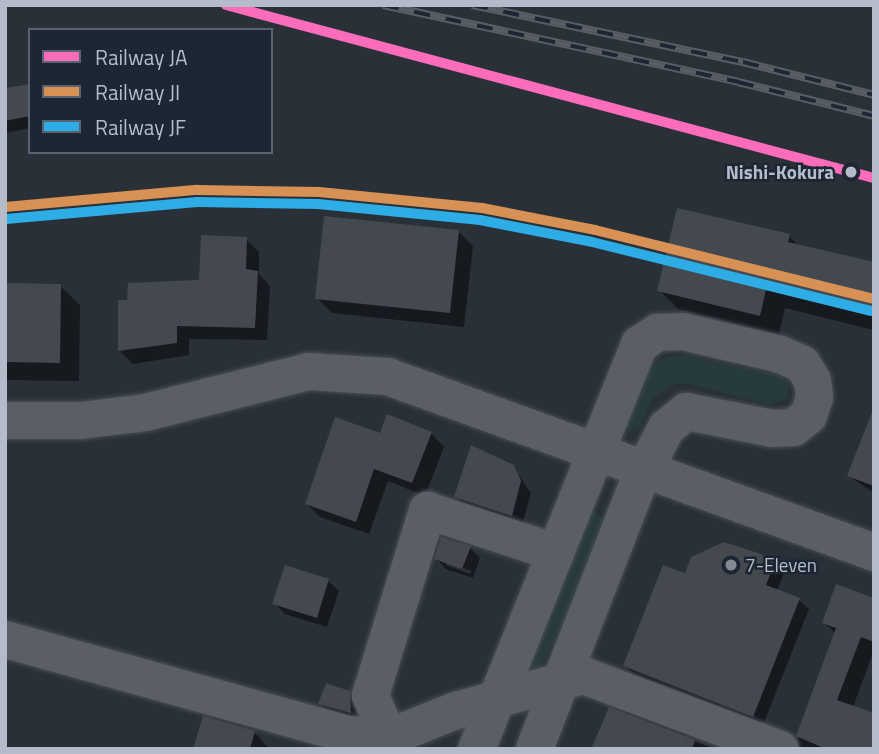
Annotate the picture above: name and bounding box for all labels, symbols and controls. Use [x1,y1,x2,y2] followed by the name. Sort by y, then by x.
[28,28,273,154] legend
[95,41,188,73] text: Railway JA
[95,76,180,108] text: Railway JI
[95,111,186,143] text: Railway JF
[726,161,834,183] place label: Nishi-Kokura
[840,161,862,183] marker: Nishi-Kokura
[745,554,817,576] place label: 7-Eleven
[723,557,739,573] marker: 7-Eleven

